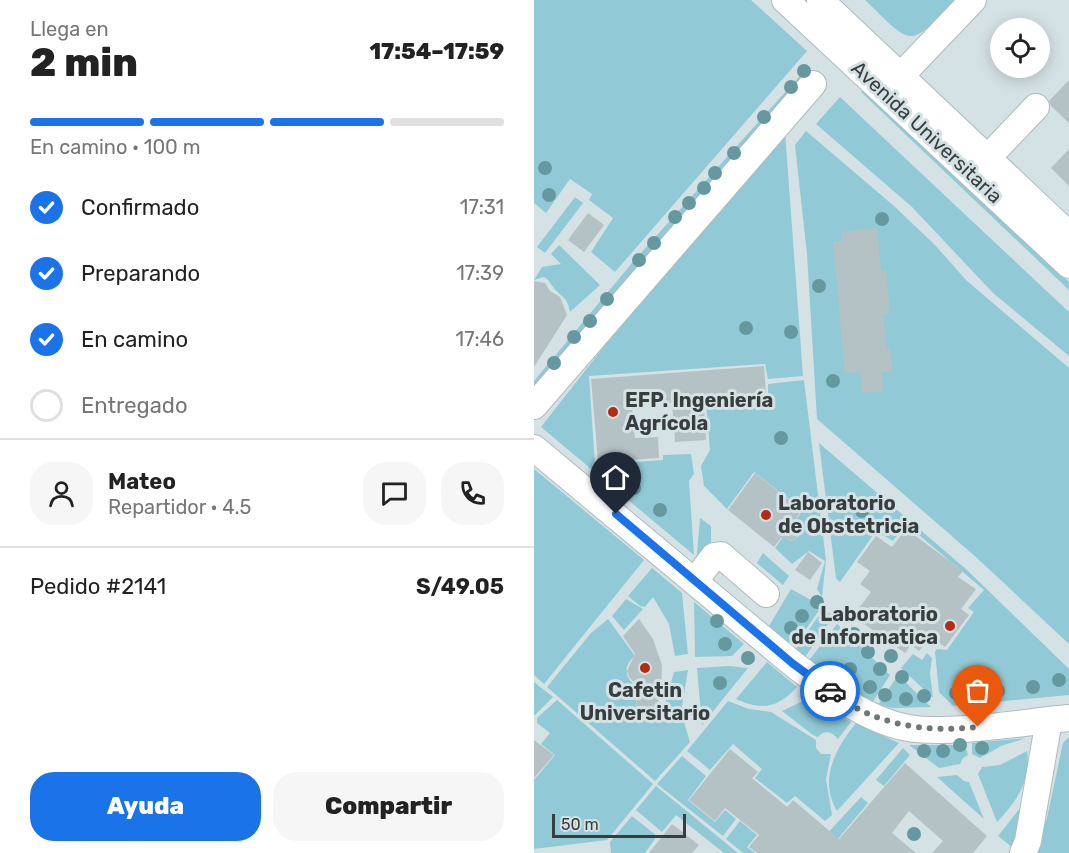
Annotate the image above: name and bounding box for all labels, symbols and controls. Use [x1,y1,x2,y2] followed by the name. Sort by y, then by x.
[30,17,109,41] text: Llega en
[990,18,1050,78] map controls
[990,18,1050,78] button: locate
[369,38,504,65] text: 17:54–17:59
[30,40,138,86] text: 2 min
[847,56,1007,208] street label: Avenida Universitaria
[30,135,200,159] text: En camino · 100 m
[30,191,63,224] icon: check
[81,194,199,221] text: Confirmado
[460,195,504,219] text: 17:31
[30,257,63,290] icon: check
[81,260,200,287] text: Preparando
[456,261,504,285] text: 17:39
[30,323,63,356] icon: check
[81,326,188,353] text: En camino
[456,327,504,351] text: 17:46
[625,388,773,435] place label: EFP. Ingeniería Agrícola
[81,392,188,419] text: Entregado
[606,405,620,419] marker: EFP. Ingeniería Agrícola
[590,452,641,514] pin
[599,461,632,494] icon: home
[30,462,93,525] button: person
[363,462,426,525] button: chat
[441,462,504,525] button: phone
[108,468,176,495] text: Mateo
[778,491,919,538] place label: Laboratorio de Obstetricia
[108,495,251,519] text: Repartidor · 4.5
[759,508,773,522] marker: Laboratorio de Obstetricia
[30,573,166,600] text: Pedido #2141
[416,573,504,600] text: S/49.05
[791,602,938,649] place label: Laboratorio de Informatica
[943,619,957,633] marker: Laboratorio de Informatica
[638,661,652,675] marker: Cafetin Universitario
[800,661,860,721] courier
[952,665,1003,727] pin
[961,674,994,707] icon: bag
[814,675,847,708] icon: car
[580,678,710,725] place label: Cafetin Universitario
[30,772,261,841] button: Ayuda
[273,772,504,841] button: Compartir
[552,811,686,838] scale bar
[561,815,599,834] text: 50 m

